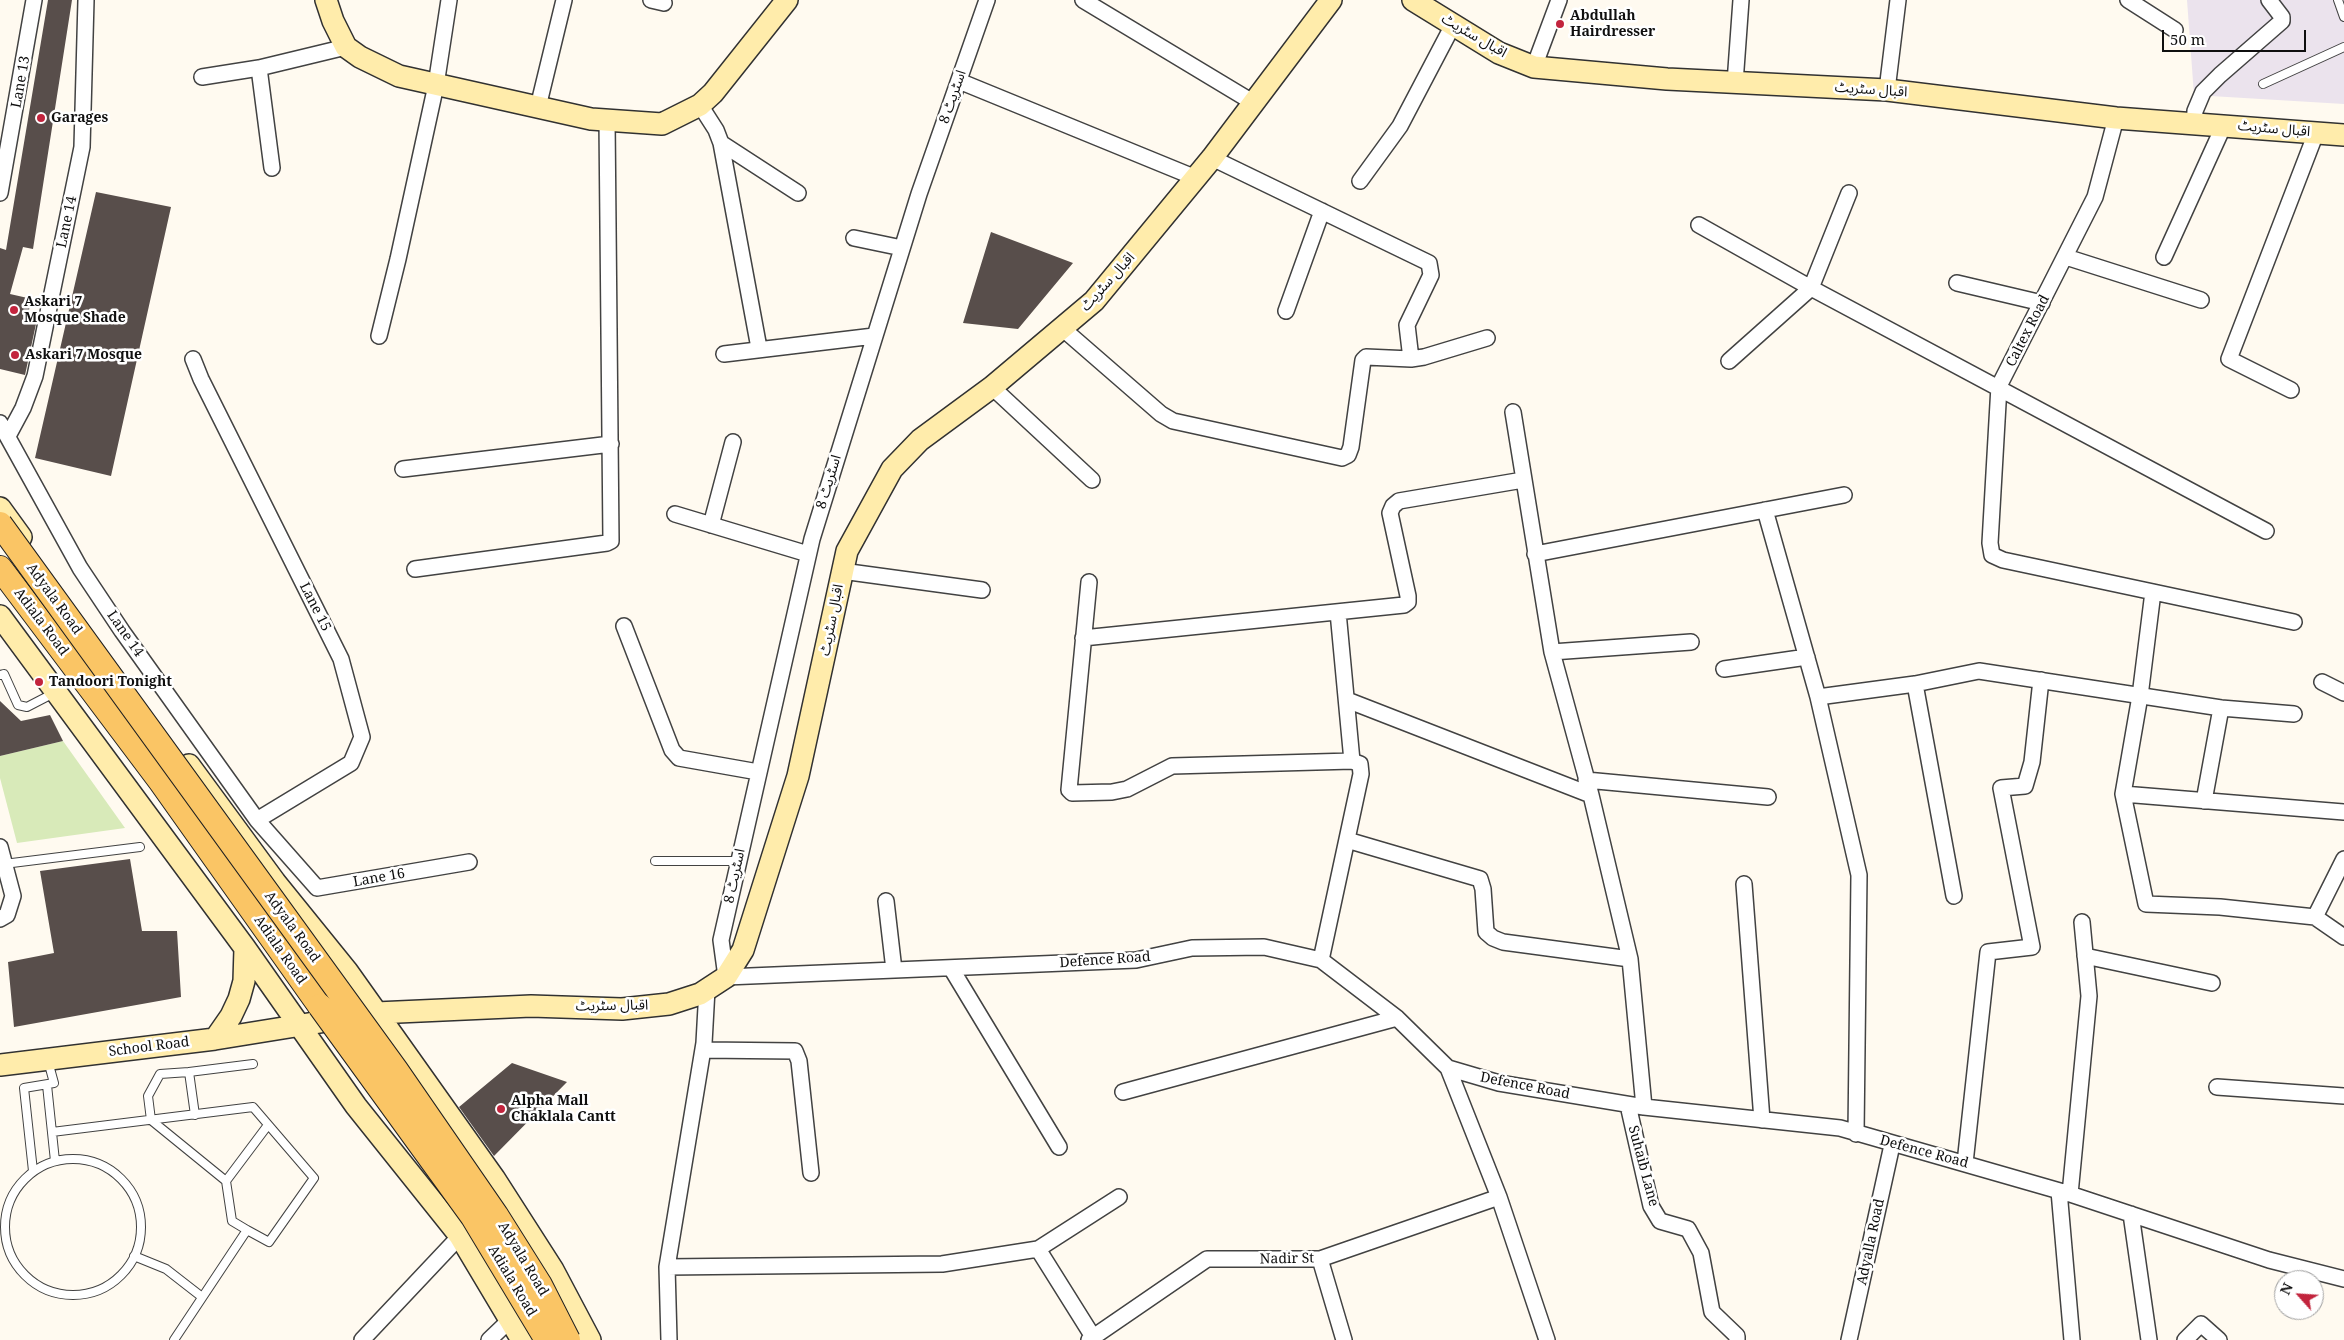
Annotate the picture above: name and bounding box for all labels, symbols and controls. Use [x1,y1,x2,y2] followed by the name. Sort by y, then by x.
[1570,8,1655,40] place label: Abdullah Hairdresser
[1438,11,1510,61] street label: اقبال سٹریٹ
[1554,18,1566,30] marker: Abdullah Hairdresser
[2164,20,2308,52] scale bar
[2170,29,2205,49] text: 50 m
[8,55,34,109] street label: Lane 13
[936,68,970,126] street label: اسٹریٹ 8
[1834,79,1908,101] street label: اقبال سٹریٹ
[51,110,108,126] place label: Garages
[35,112,47,124] marker: Garages
[2237,117,2311,141] street label: اقبال سٹریٹ
[53,195,81,249] street label: Lane 14
[1077,249,1139,315] street label: اقبال سٹریٹ
[2003,292,2053,370] street label: Caltex Road
[24,294,126,326] place label: Askari 7 Mosque Shade
[8,304,20,316] marker: Askari 7 Mosque Shade
[25,347,142,363] place label: Askari 7 Mosque
[9,349,21,361] marker: Askari 7 Mosque
[813,453,845,511] street label: اسٹریٹ 8
[23,560,85,638] street label: Adyala Road
[296,580,334,634] street label: Lane 15
[817,583,847,657] street label: اقبال سٹریٹ
[10,585,72,659] street label: Adiala Road
[103,608,147,660] street label: Lane 14
[49,674,172,690] place label: Tandoori Tonight
[33,676,45,688] marker: Tandoori Tonight
[721,847,749,905] street label: اسٹریٹ 8
[352,865,406,891] street label: Lane 16
[261,888,323,966] street label: Adyala Road
[250,912,310,988] street label: Adiala Road
[1059,948,1151,972] street label: Defence Road
[576,997,648,1015] street label: اقبال سٹریٹ
[108,1034,190,1060] street label: School Road
[1479,1069,1571,1103] street label: Defence Road
[511,1093,616,1126] place label: Alpha Mall Chaklala Cantt
[495,1103,507,1115] marker: Alpha Mall Chaklala Cantt
[1624,1124,1662,1208] street label: Suhaib Lane
[1878,1132,1970,1172] street label: Defence Road
[1854,1197,1888,1287] street label: Adyalla Road
[494,1219,552,1299] street label: Adyala Road
[484,1242,540,1320] street label: Adiala Road
[1260,1250,1314,1268] street label: Nadir St
[2274,1270,2324,1320] north arrow
[2275,1280,2297,1298] text: N

